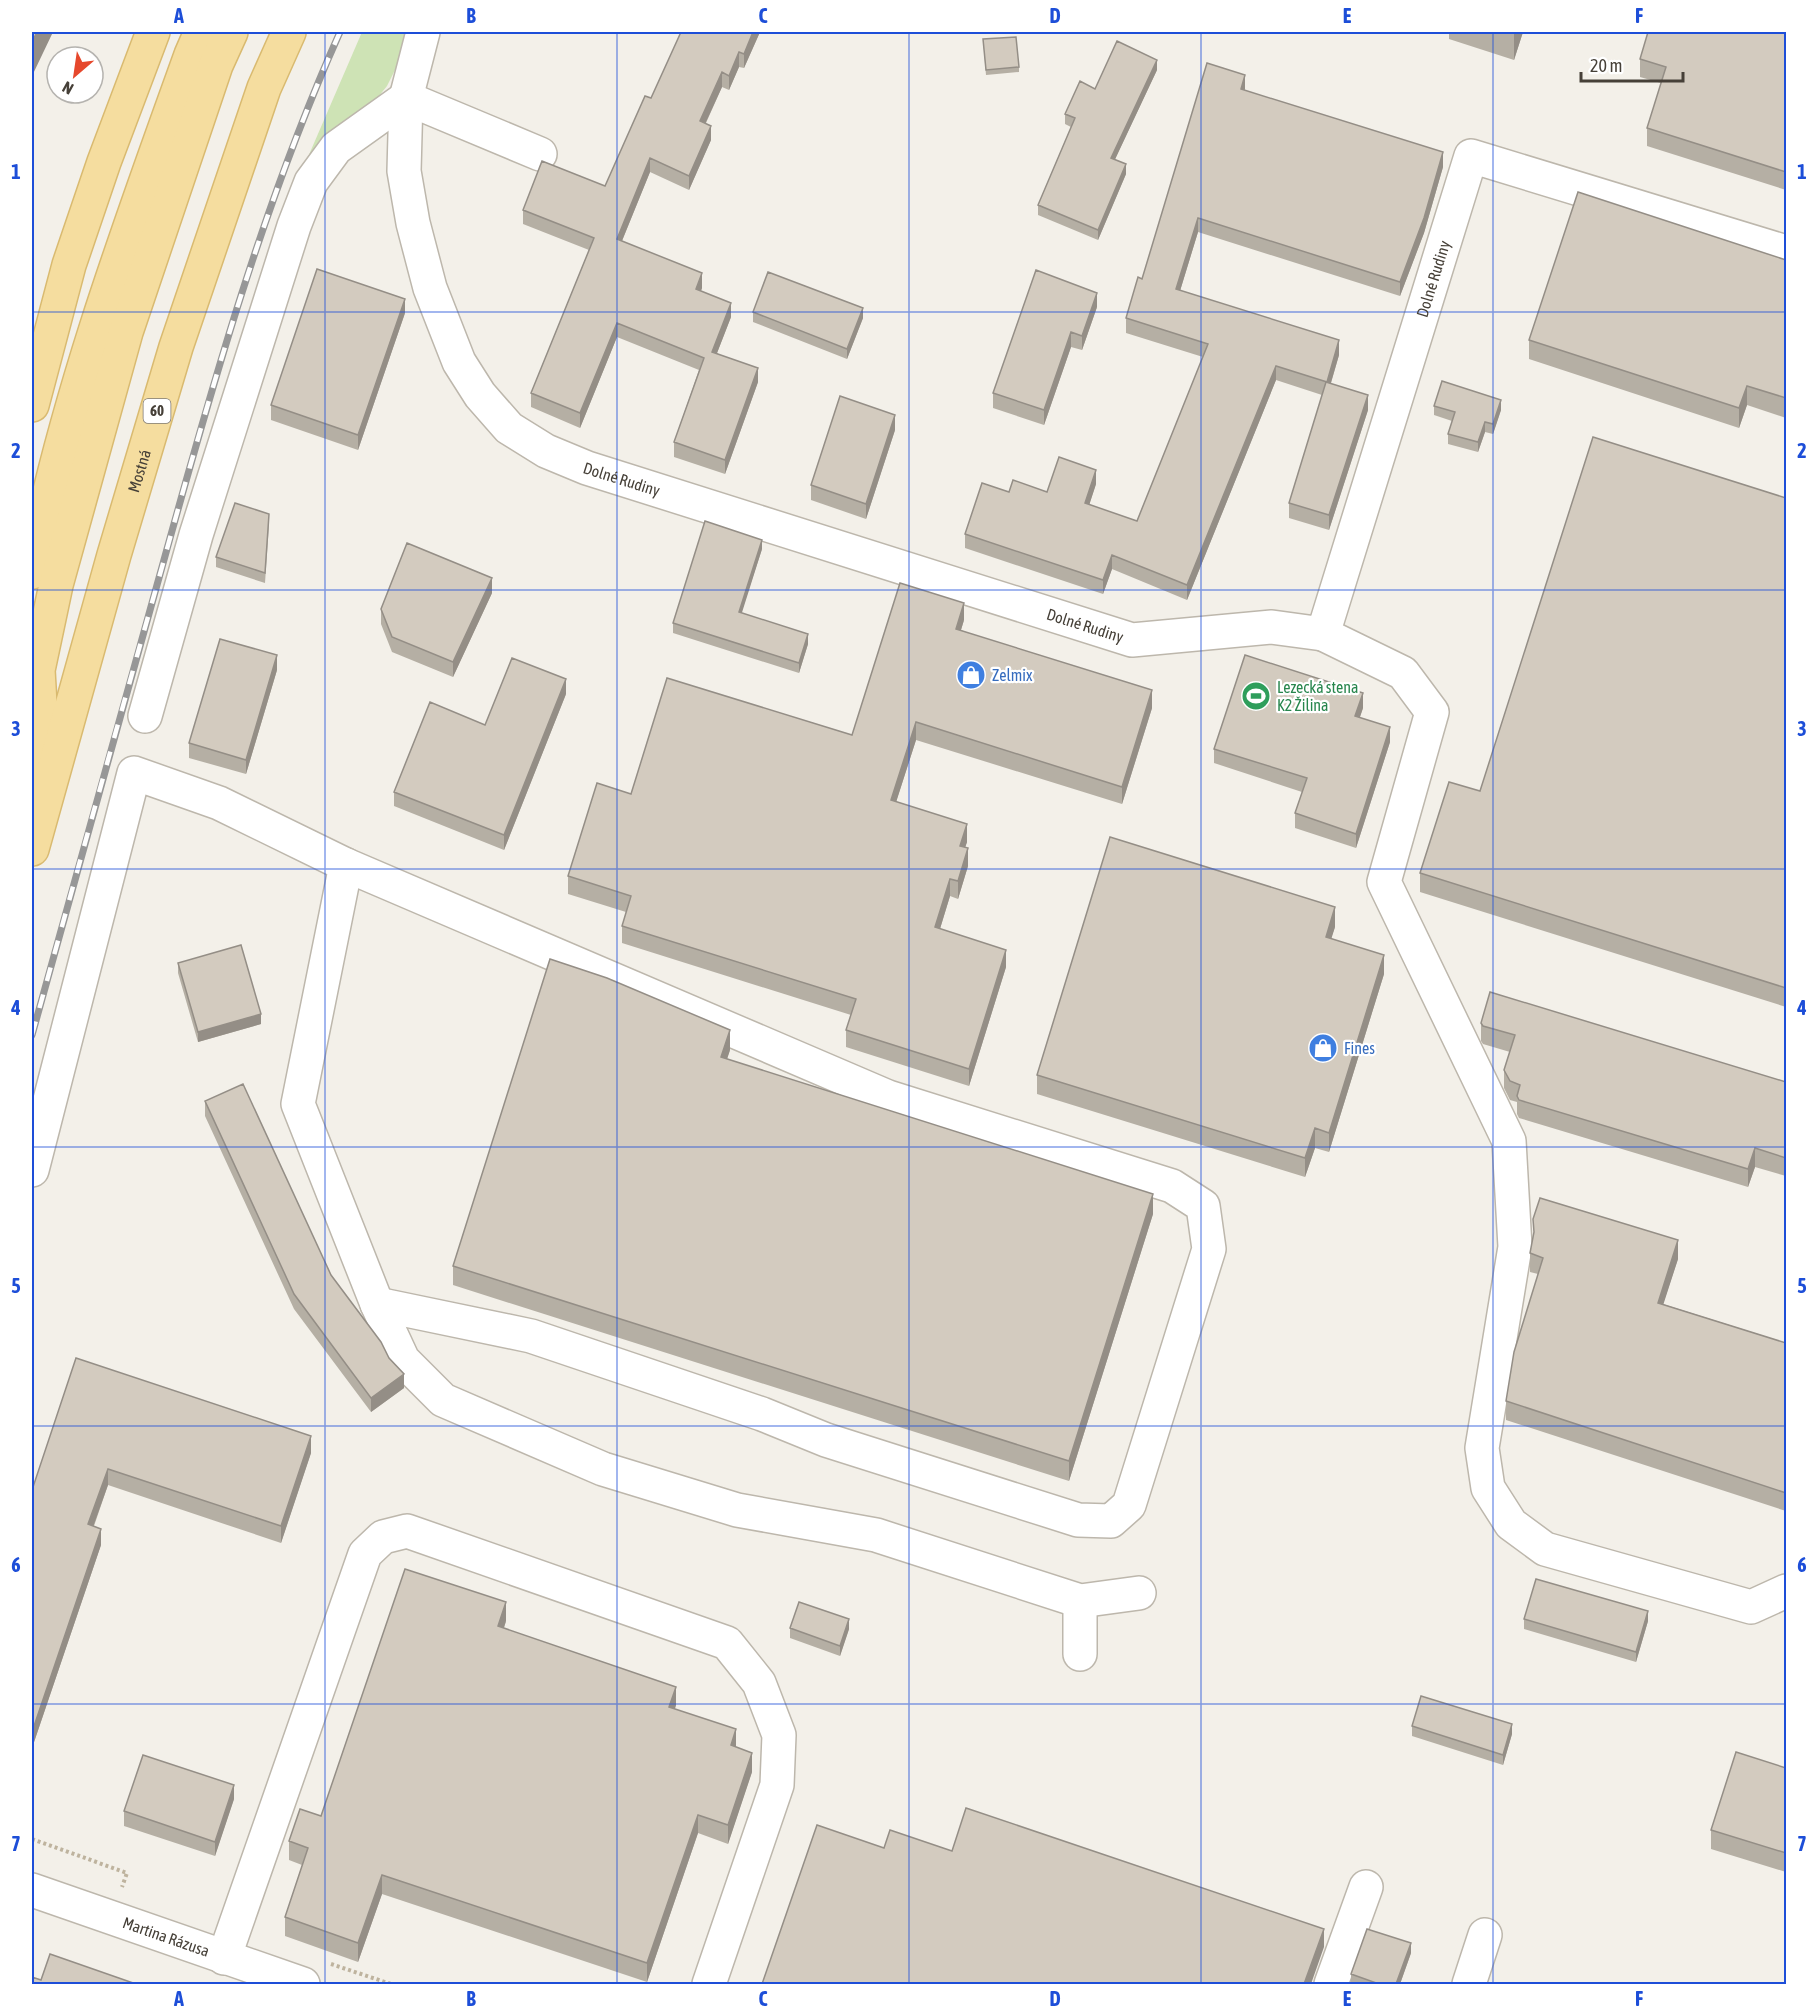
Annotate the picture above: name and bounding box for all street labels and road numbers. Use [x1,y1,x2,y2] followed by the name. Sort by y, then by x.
[1413,238,1454,319] street label: Dolné Rudiny
[144,399,170,423] road number: 60
[124,447,154,494] street label: Mostná
[581,458,663,501] street label: Dolné Rudiny
[1045,605,1126,647] street label: Dolné Rudiny
[120,1913,212,1960] street label: Martina Rázusa

